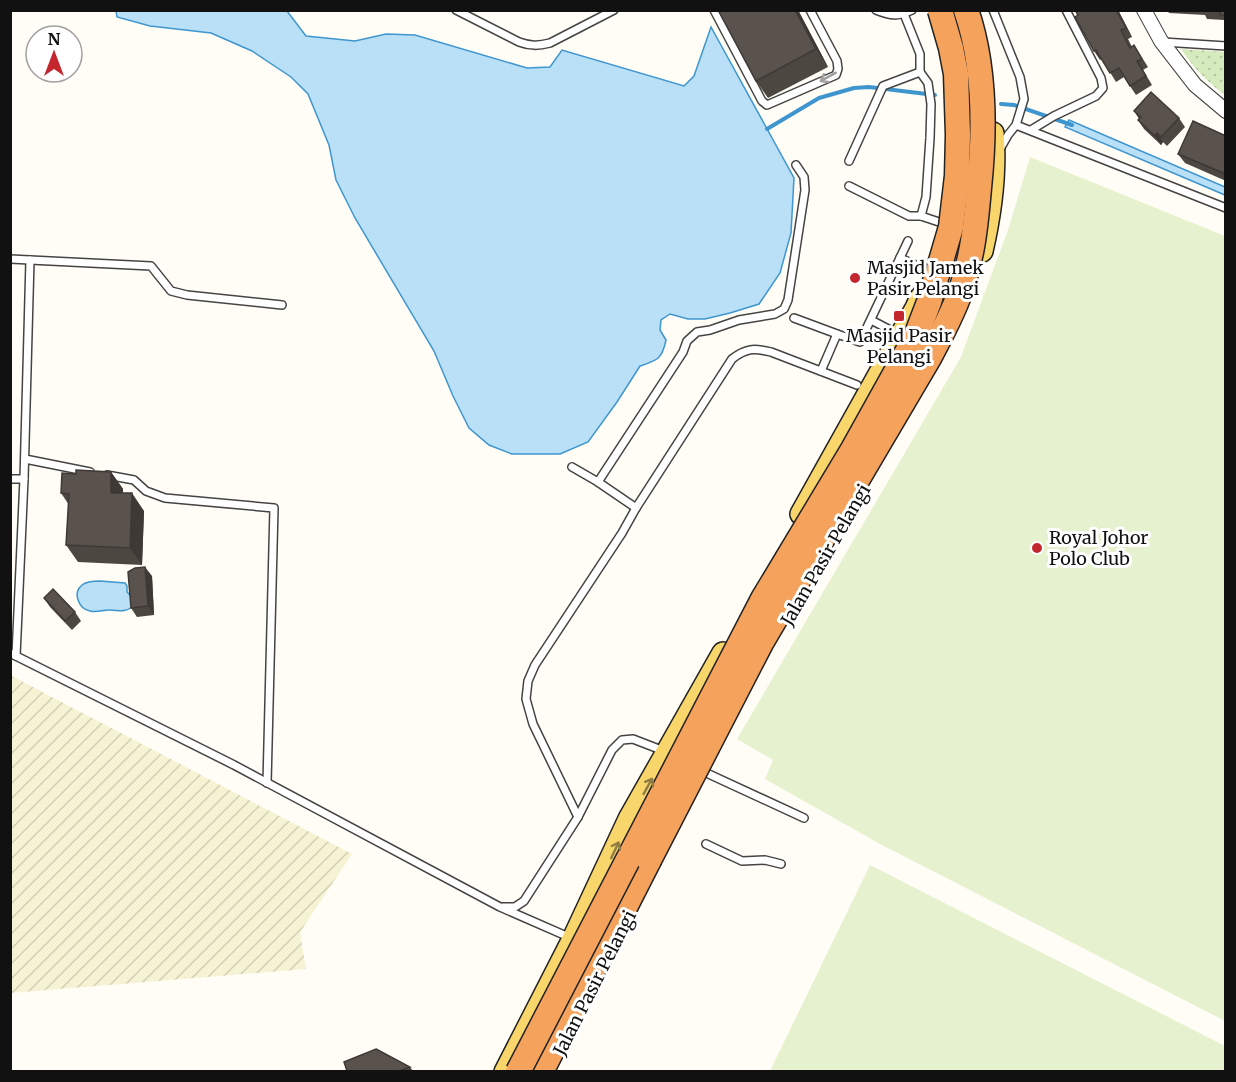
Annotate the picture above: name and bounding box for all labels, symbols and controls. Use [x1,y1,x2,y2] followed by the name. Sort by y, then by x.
[24,24,84,84] north arrow
[48,29,61,49] text: N
[820,71,837,83] one-way arrow
[867,256,984,300] place label: Masjid Jamek Pasir Pelangi
[848,271,862,285] marker: Masjid Jamek Pasir Pelangi
[892,309,906,323] marker: Masjid Pasir Pelangi
[846,324,952,368] place label: Masjid Pasir Pelangi
[775,480,876,631] street label: Jalan Pasir Pelangi
[1049,526,1148,570] place label: Royal Johor Polo Club
[1030,541,1044,555] marker: Royal Johor Polo Club
[643,777,654,795] one-way arrow
[610,841,621,859] one-way arrow
[548,906,641,1060] street label: Jalan Pasir Pelangi

